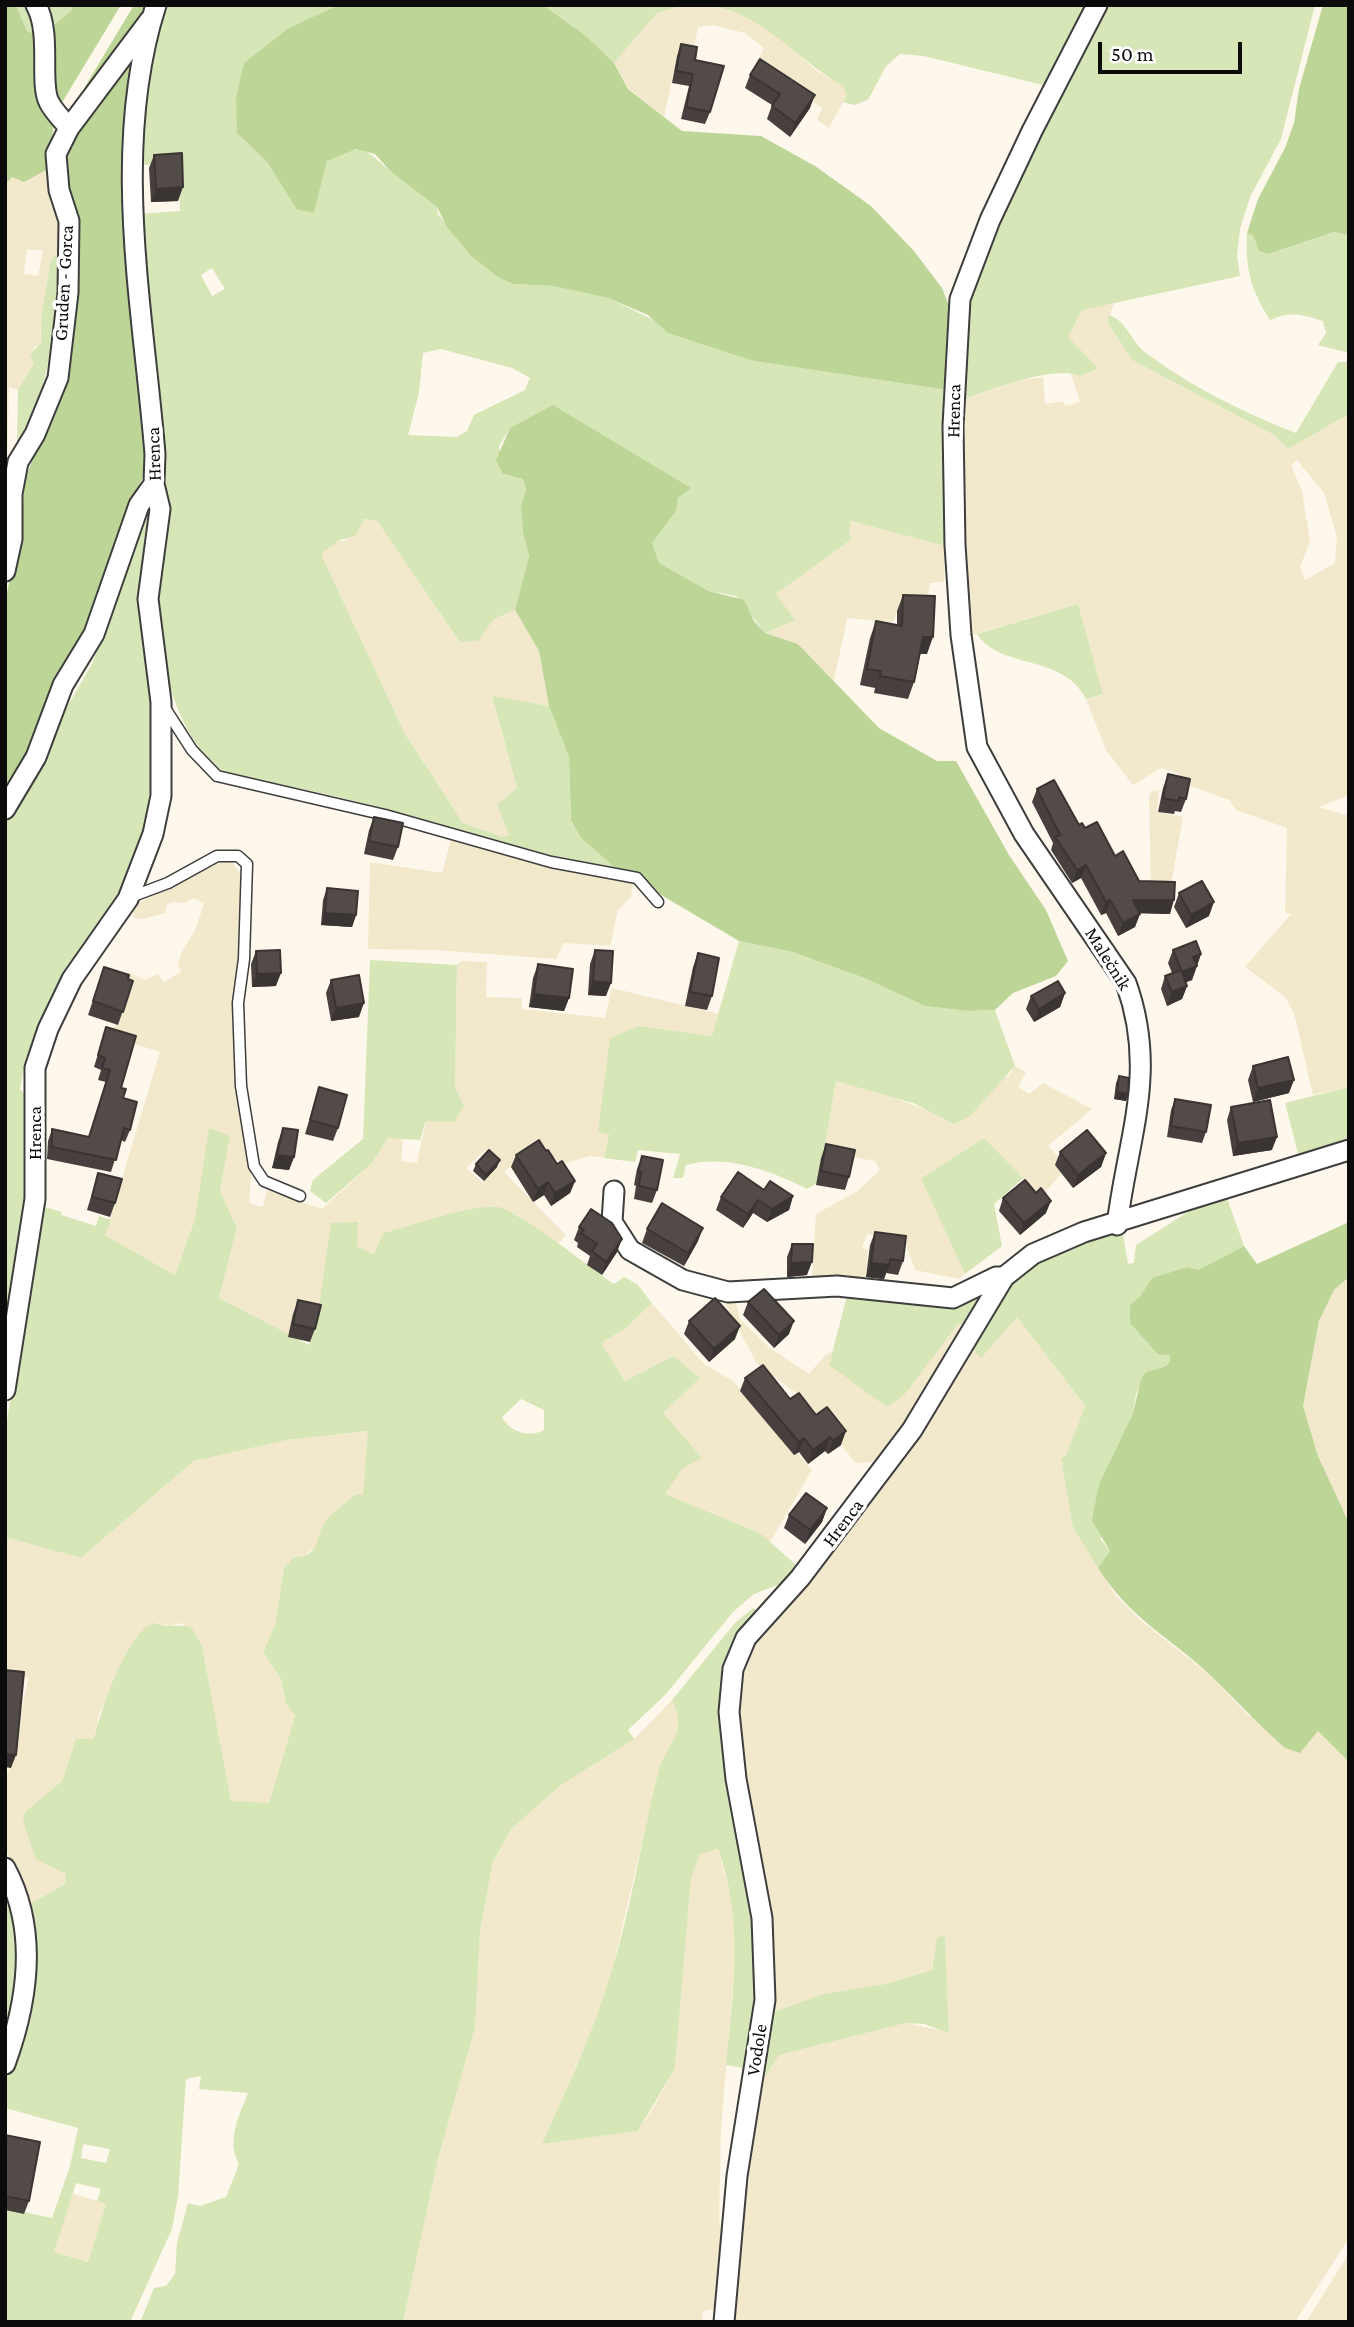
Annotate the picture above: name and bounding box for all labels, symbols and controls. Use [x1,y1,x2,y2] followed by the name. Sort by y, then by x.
[1102,28,1246,72] scale bar
[1111,42,1154,66] text: 50 m
[50,225,78,341] street label: Gruden - Gorca
[942,384,966,438] street label: Hrenca
[142,427,166,481] street label: Hrenca
[1080,923,1136,995] street label: Malečnik
[24,1106,46,1160] street label: Hrenca
[818,1495,868,1551] street label: Hrenca
[742,2022,772,2078] street label: Vodole

